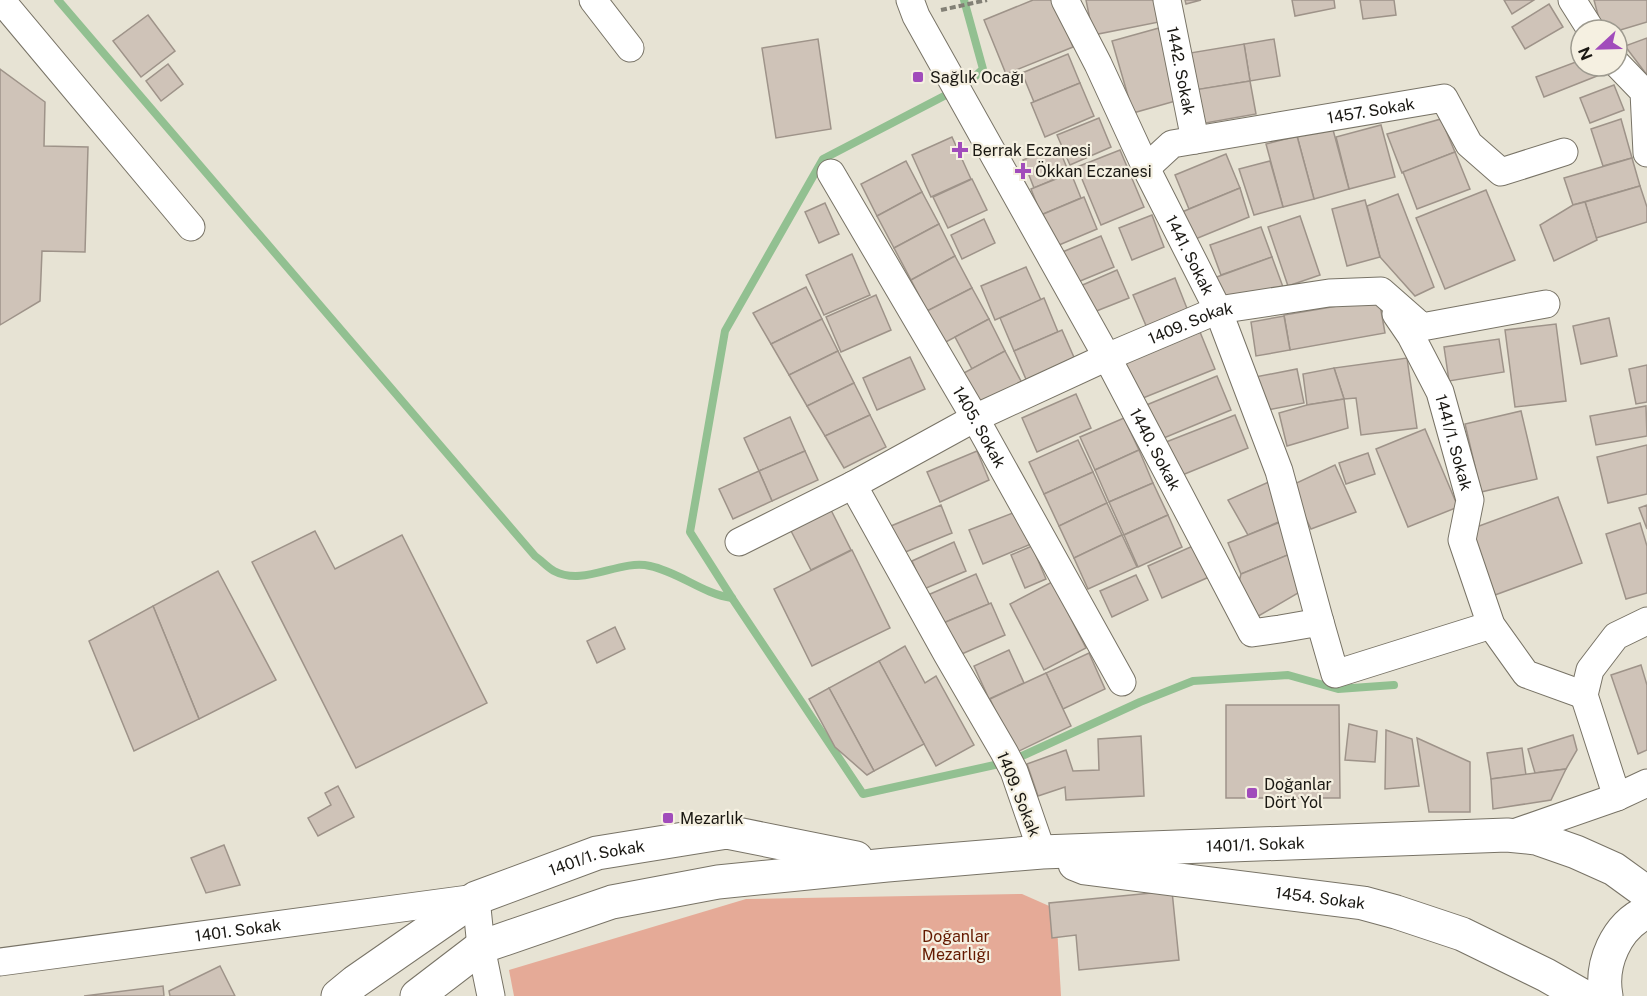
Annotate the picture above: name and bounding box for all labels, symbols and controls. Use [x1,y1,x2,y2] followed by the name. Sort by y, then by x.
[1569,18,1629,78] north arrow
[1162,25,1199,117] street label: 1442. Sokak
[1574,44,1597,63] text: N
[930,68,1024,87] place label: Sağlık Ocağı
[911,70,925,84] marker: Sağlık Ocağı
[1326,94,1416,128] street label: 1457. Sokak
[972,141,1091,160] place label: Berrak Eczanesi
[953,143,967,157] marker: Berrak Eczanesi
[1035,161,1152,181] place label: Ökkan Eczanesi
[1016,164,1030,178] marker: Ökkan Eczanesi
[1161,212,1218,298] street label: 1441. Sokak
[1145,299,1234,348] street label: 1409. Sokak
[948,383,1010,471] street label: 1405. Sokak
[1431,392,1476,493] street label: 1441/1. Sokak
[1126,405,1184,494] street label: 1440. Sokak
[993,749,1044,839] street label: 1409. Sokak
[1264,775,1332,812] place label: Doğanlar Dört Yol
[1245,786,1259,800] marker: Doğanlar Dört Yol
[680,809,744,828] place label: Mezarlık
[661,811,675,825] marker: Mezarlık
[1206,833,1305,856] street label: 1401/1. Sokak
[546,836,646,880] street label: 1401/1. Sokak
[1274,883,1366,913] street label: 1454. Sokak
[194,915,282,946] street label: 1401. Sokak
[922,927,990,964] park label: Doğanlar Mezarlığı

